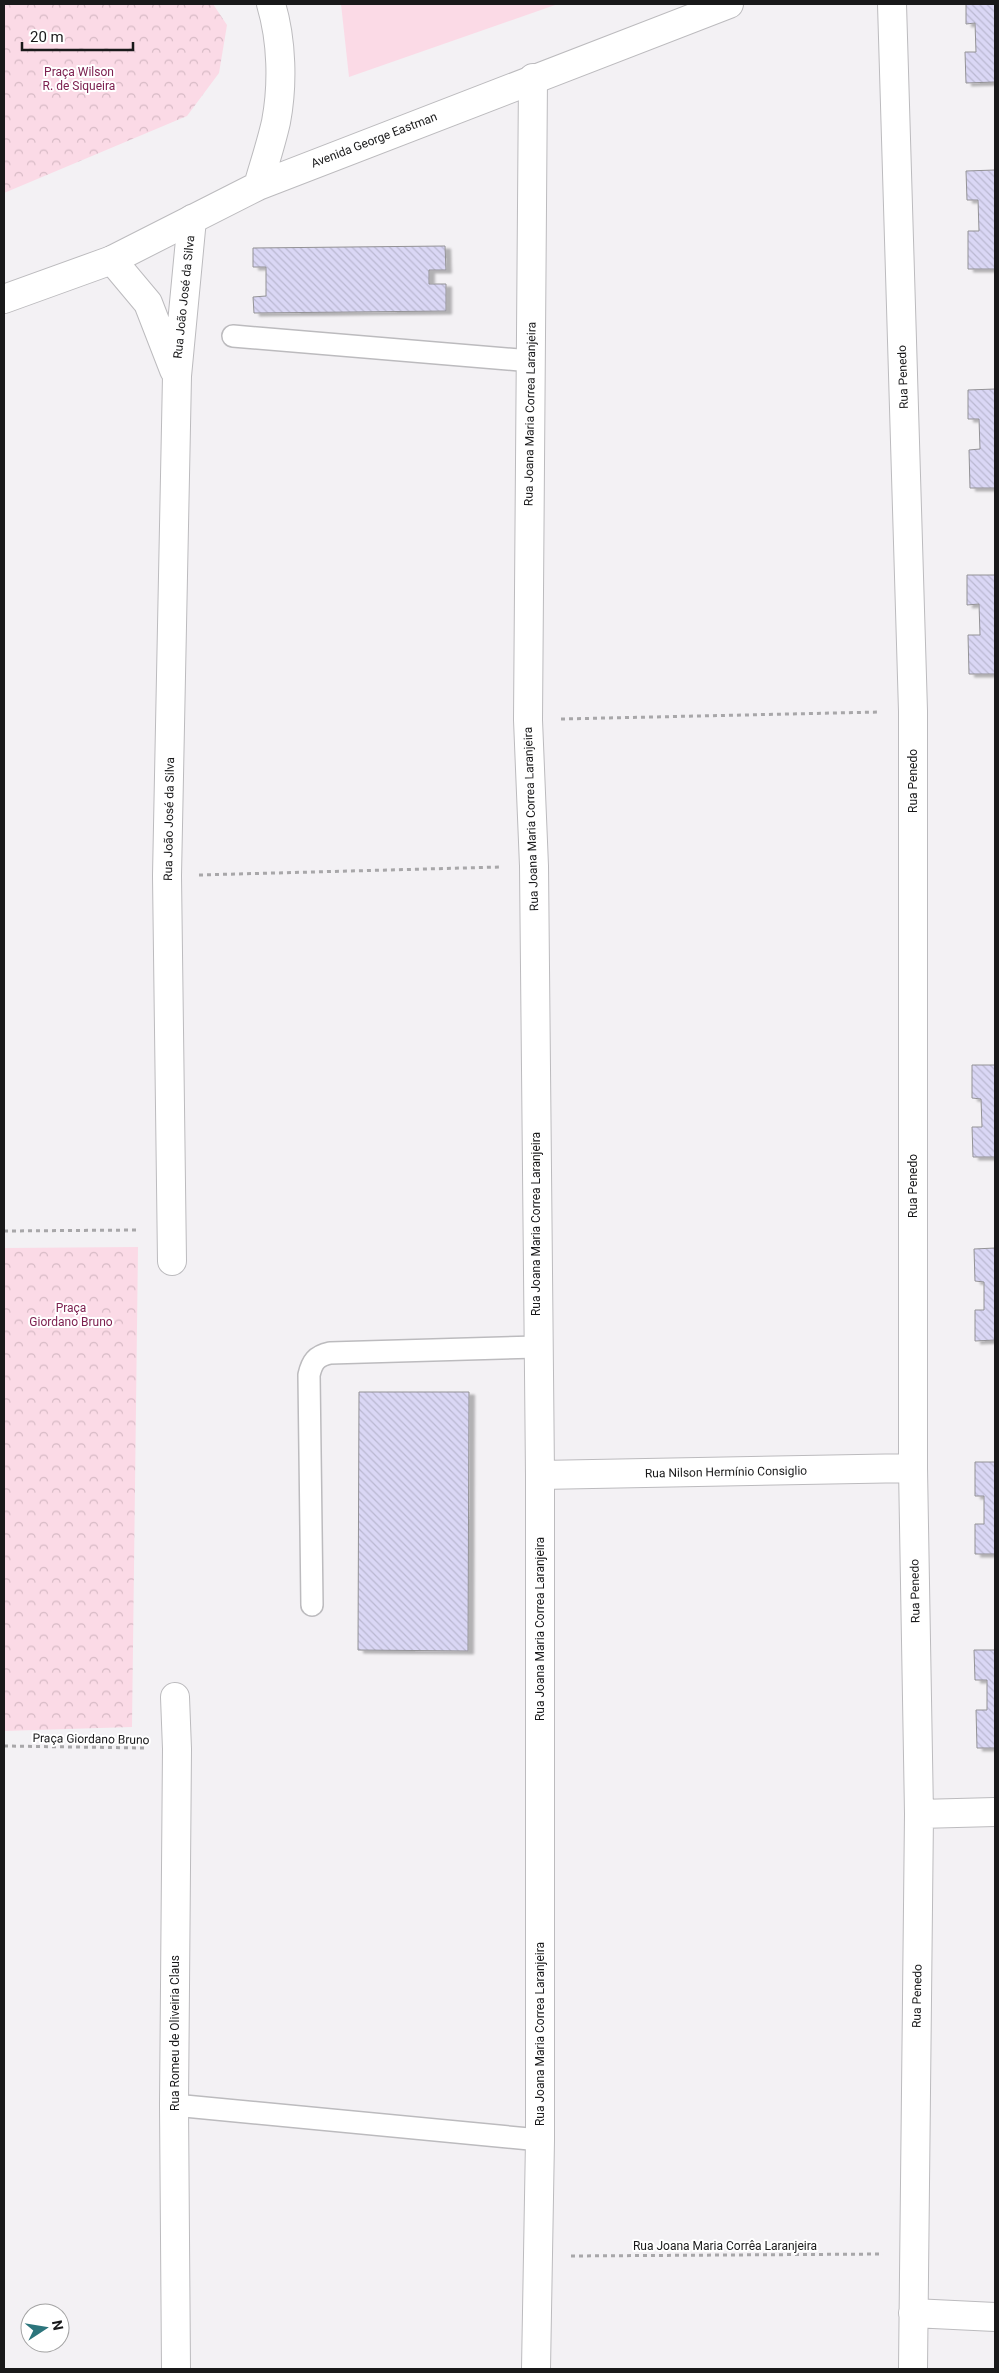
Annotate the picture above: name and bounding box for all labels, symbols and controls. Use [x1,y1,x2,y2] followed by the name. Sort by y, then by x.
[22,20,134,52] scale bar
[30,28,64,46] text: 20 m
[43,65,115,93] park label: Praça Wilson R. de Siqueira
[309,109,439,171] street label: Avenida George Eastman
[171,235,197,359] street label: Rua João José da Silva
[521,322,539,506] street label: Rua Joana Maria Correa Laranjeira
[895,345,911,409] street label: Rua Penedo
[521,727,541,911] street label: Rua Joana Maria Correa Laranjeira
[906,749,920,813] street label: Rua Penedo
[161,757,177,881] street label: Rua João José da Silva
[529,1132,543,1316] street label: Rua Joana Maria Correa Laranjeira
[906,1154,920,1218] street label: Rua Penedo
[29,1301,113,1329] park label: Praça Giordano Bruno
[645,1464,807,1480] street label: Rua Nilson Hermínio Consiglio
[533,1537,547,1721] street label: Rua Joana Maria Correa Laranjeira
[907,1559,923,1623] street label: Rua Penedo
[32,1731,150,1747] street label: Praça Giordano Bruno
[533,1942,547,2126] street label: Rua Joana Maria Correa Laranjeira
[168,1955,182,2111] street label: Rua Romeu de Oliveiria Claus
[909,1964,925,2028] street label: Rua Penedo
[633,2239,817,2253] street label: Rua Joana Maria Corrêa Laranjeira
[20,2303,70,2353] north arrow
[49,2319,67,2332] text: N

